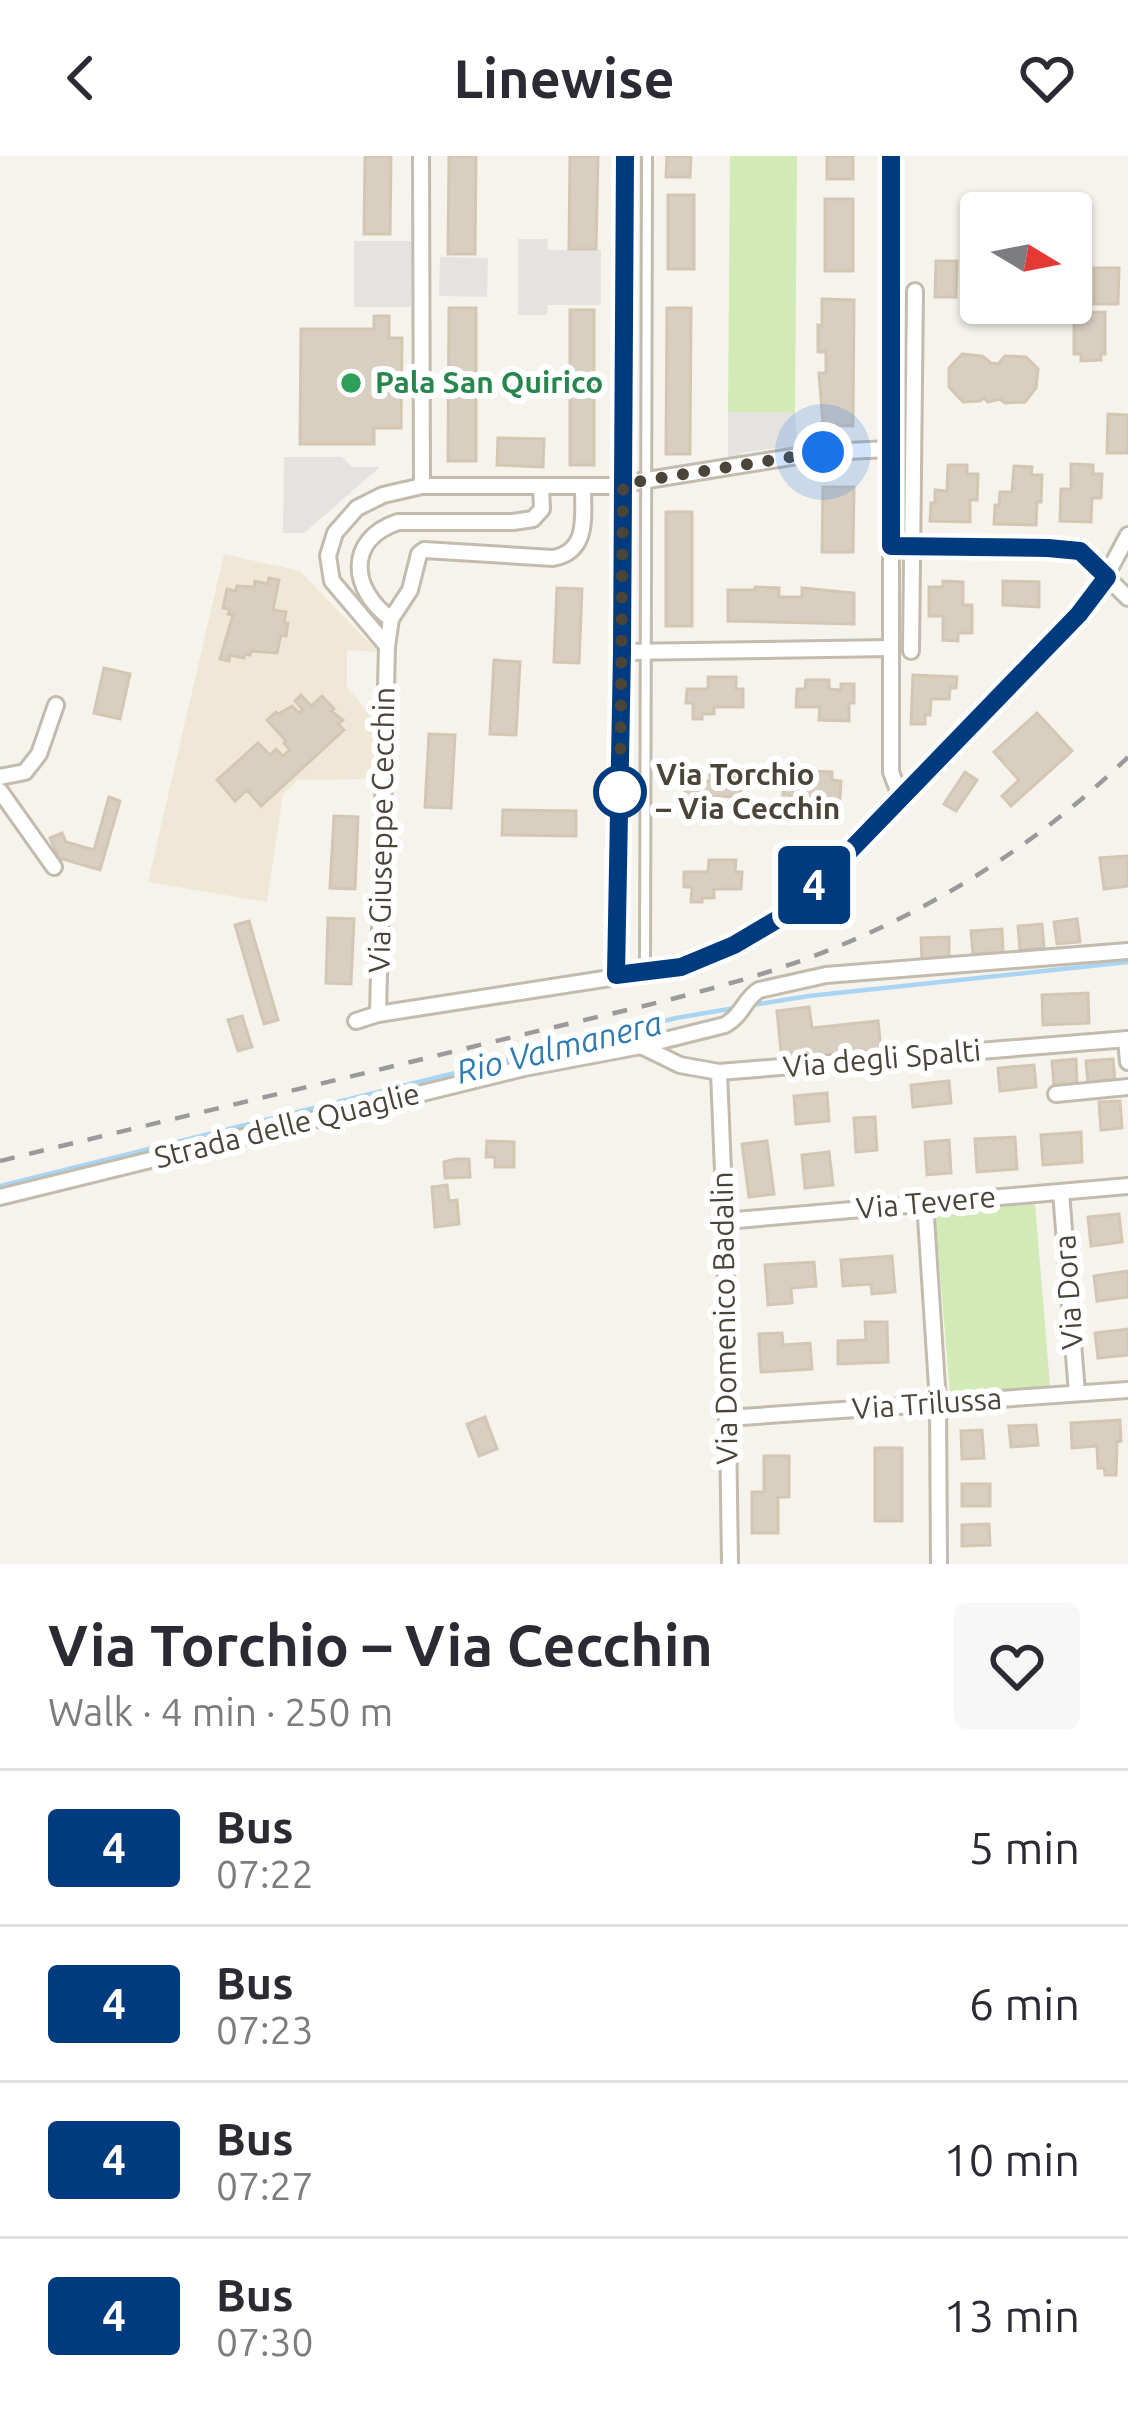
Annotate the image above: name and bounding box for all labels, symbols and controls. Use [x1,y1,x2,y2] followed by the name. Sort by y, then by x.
[48,45,114,111] icon: back
[1014,45,1080,111] icon: heart
[453,48,675,108] text: Linewise
[960,192,1092,324] north arrow
[960,192,1092,324] map controls
[375,365,603,399] place label: Pala San Quirico
[338,370,364,396] marker: Pala San Quirico
[793,422,853,482] your location
[362,687,400,973] street label: Via Giuseppe Cecchin
[656,757,840,825] place label: Via Torchio – Via Cecchin
[595,767,645,817] marker: Via Torchio – Via Cecchin
[775,846,853,924] line badge: 4
[802,861,826,908] text: 4
[452,1003,666,1090] water label: Rio Valmanera
[782,1032,982,1084] street label: Via degli Spalti
[151,1076,423,1174] street label: Strada delle Quaglie
[704,1171,744,1465] street label: Via Domenico Badalin
[854,1179,997,1225] street label: Via Tevere
[1047,1233,1089,1351] street label: Via Dora
[851,1381,1003,1425] street label: Via Trilussa
[954,1603,1080,1729] button: heart
[48,1613,713,1677] text: Via Torchio – Via Cecchin
[48,1690,393,1733] text: Walk · 4 min · 250 m
[216,1801,293,1852] text: Bus
[969,1822,1080,1873] text: 5 min
[102,1824,126,1871] text: 4
[216,1852,314,1895] text: 07:22
[216,1957,293,2008] text: Bus
[969,1978,1080,2029] text: 6 min
[102,1980,126,2027] text: 4
[216,2008,314,2051] text: 07:23
[216,2113,293,2164] text: Bus
[943,2134,1080,2185] text: 10 min
[102,2136,126,2183] text: 4
[216,2164,314,2207] text: 07:27
[216,2269,293,2320] text: Bus
[943,2290,1080,2341] text: 13 min
[102,2292,126,2339] text: 4
[216,2320,314,2363] text: 07:30

